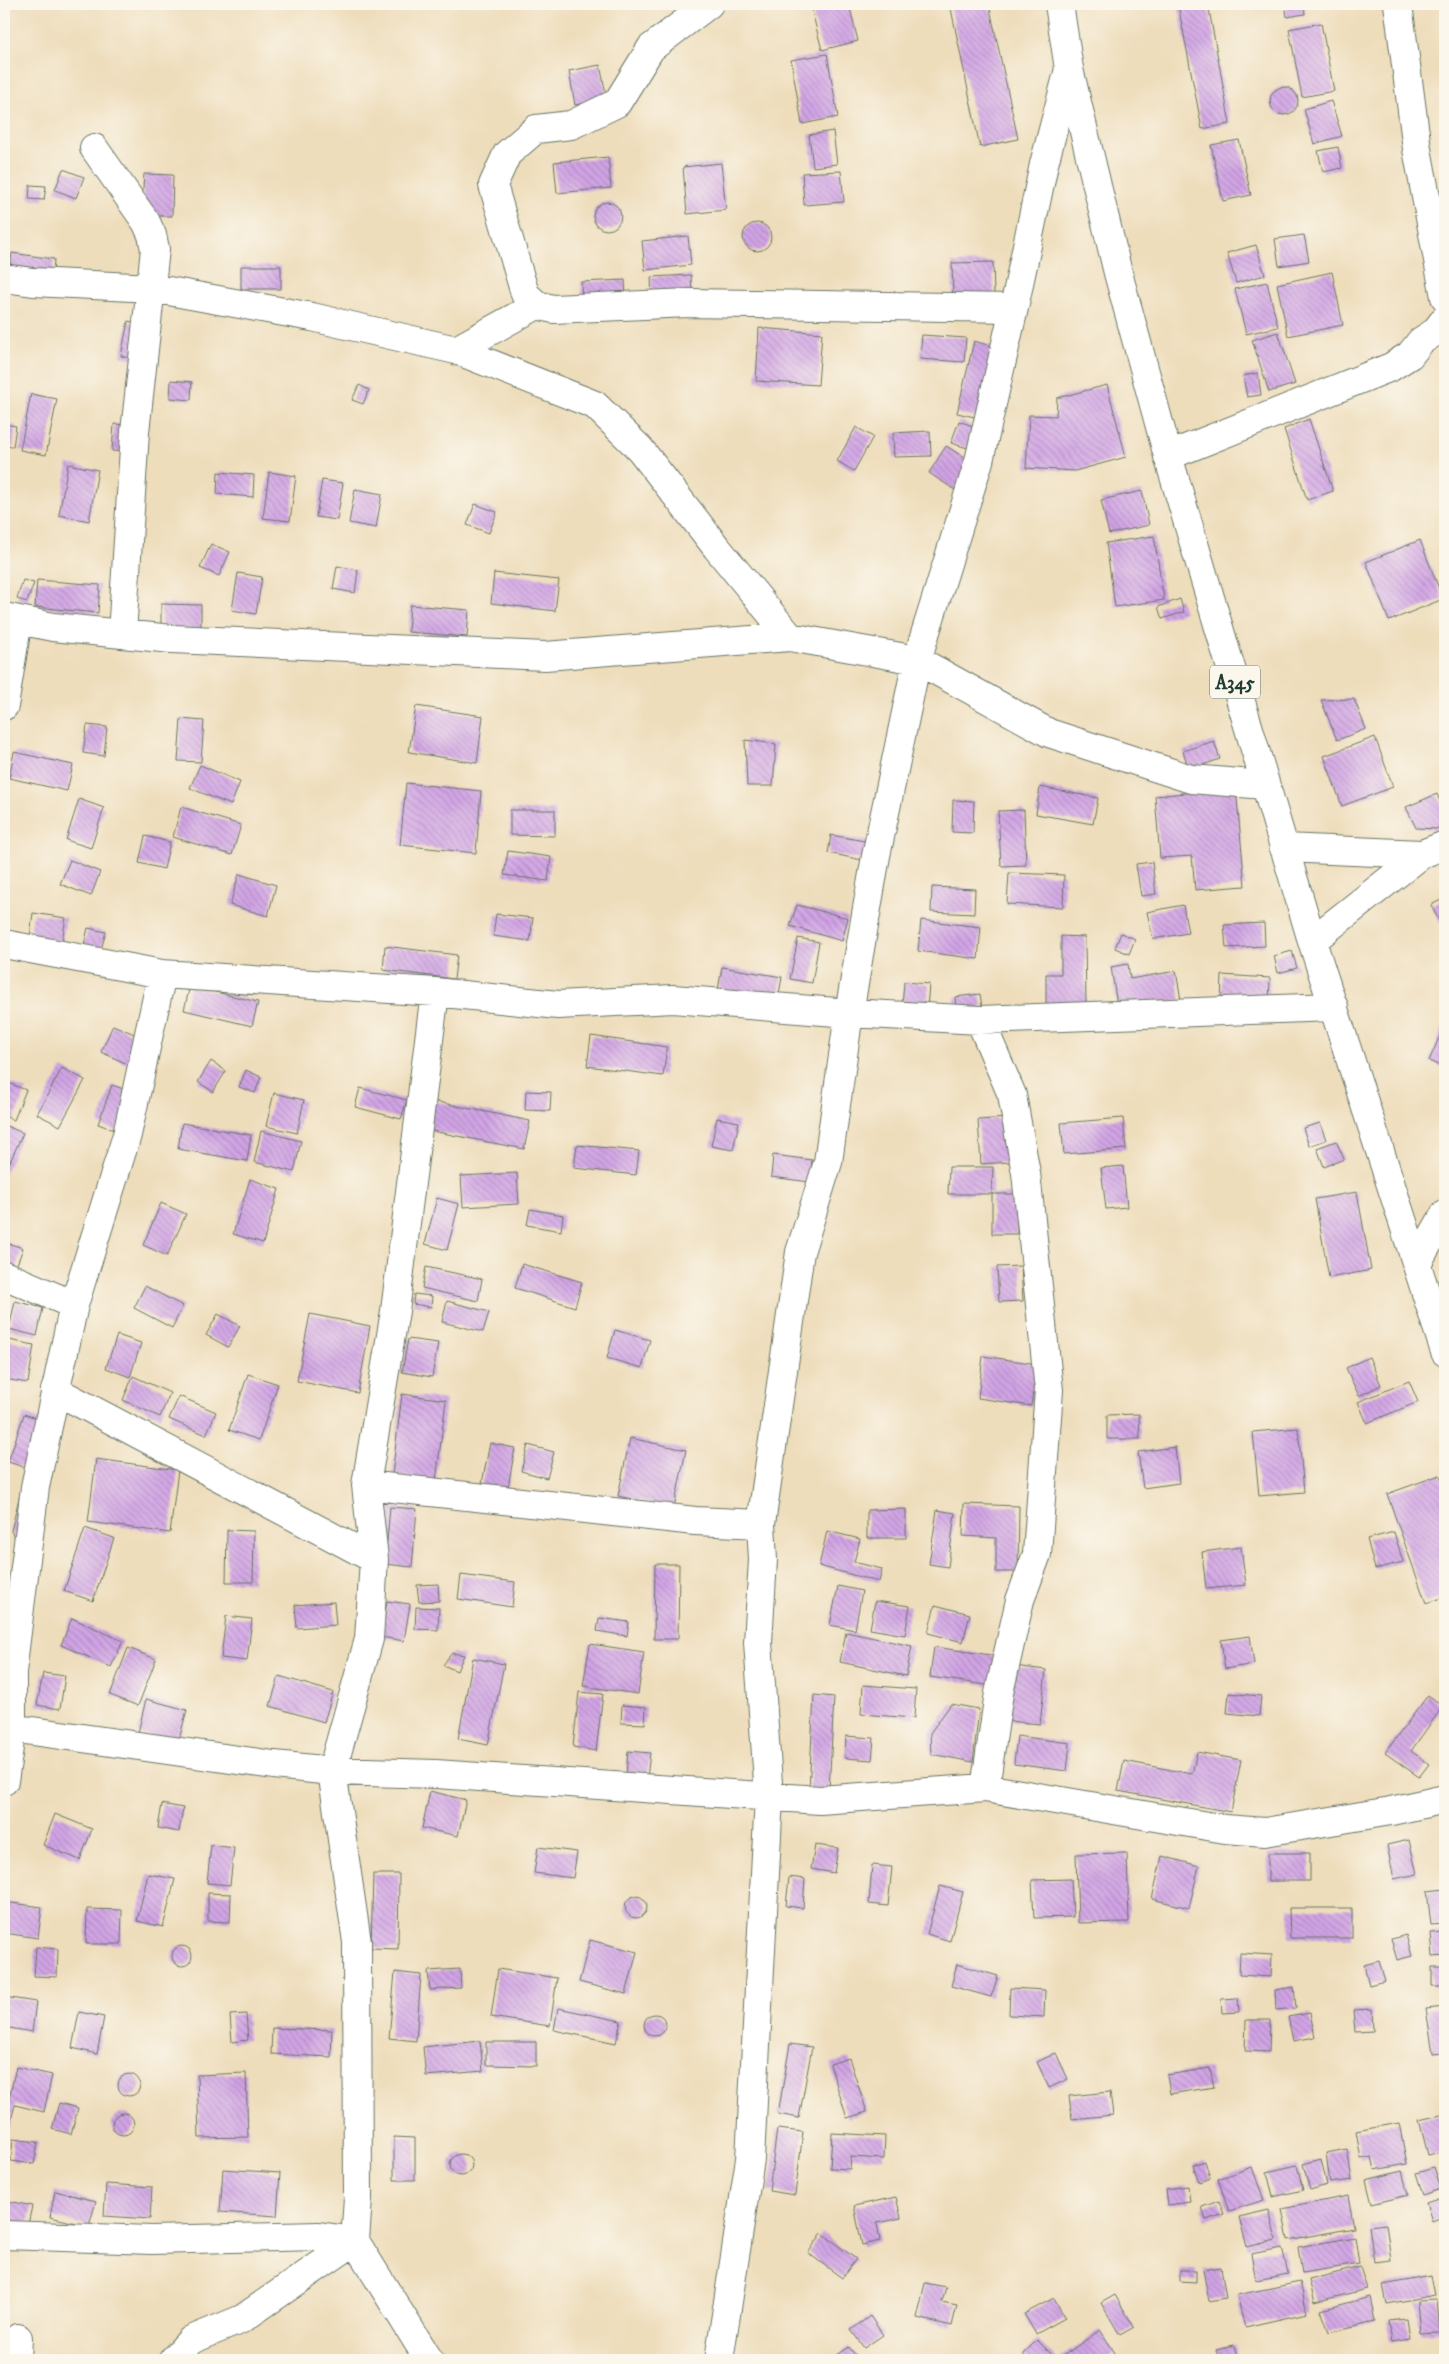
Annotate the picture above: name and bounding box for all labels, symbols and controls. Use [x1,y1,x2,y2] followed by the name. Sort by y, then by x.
[1210,666,1260,699] road number: A345

